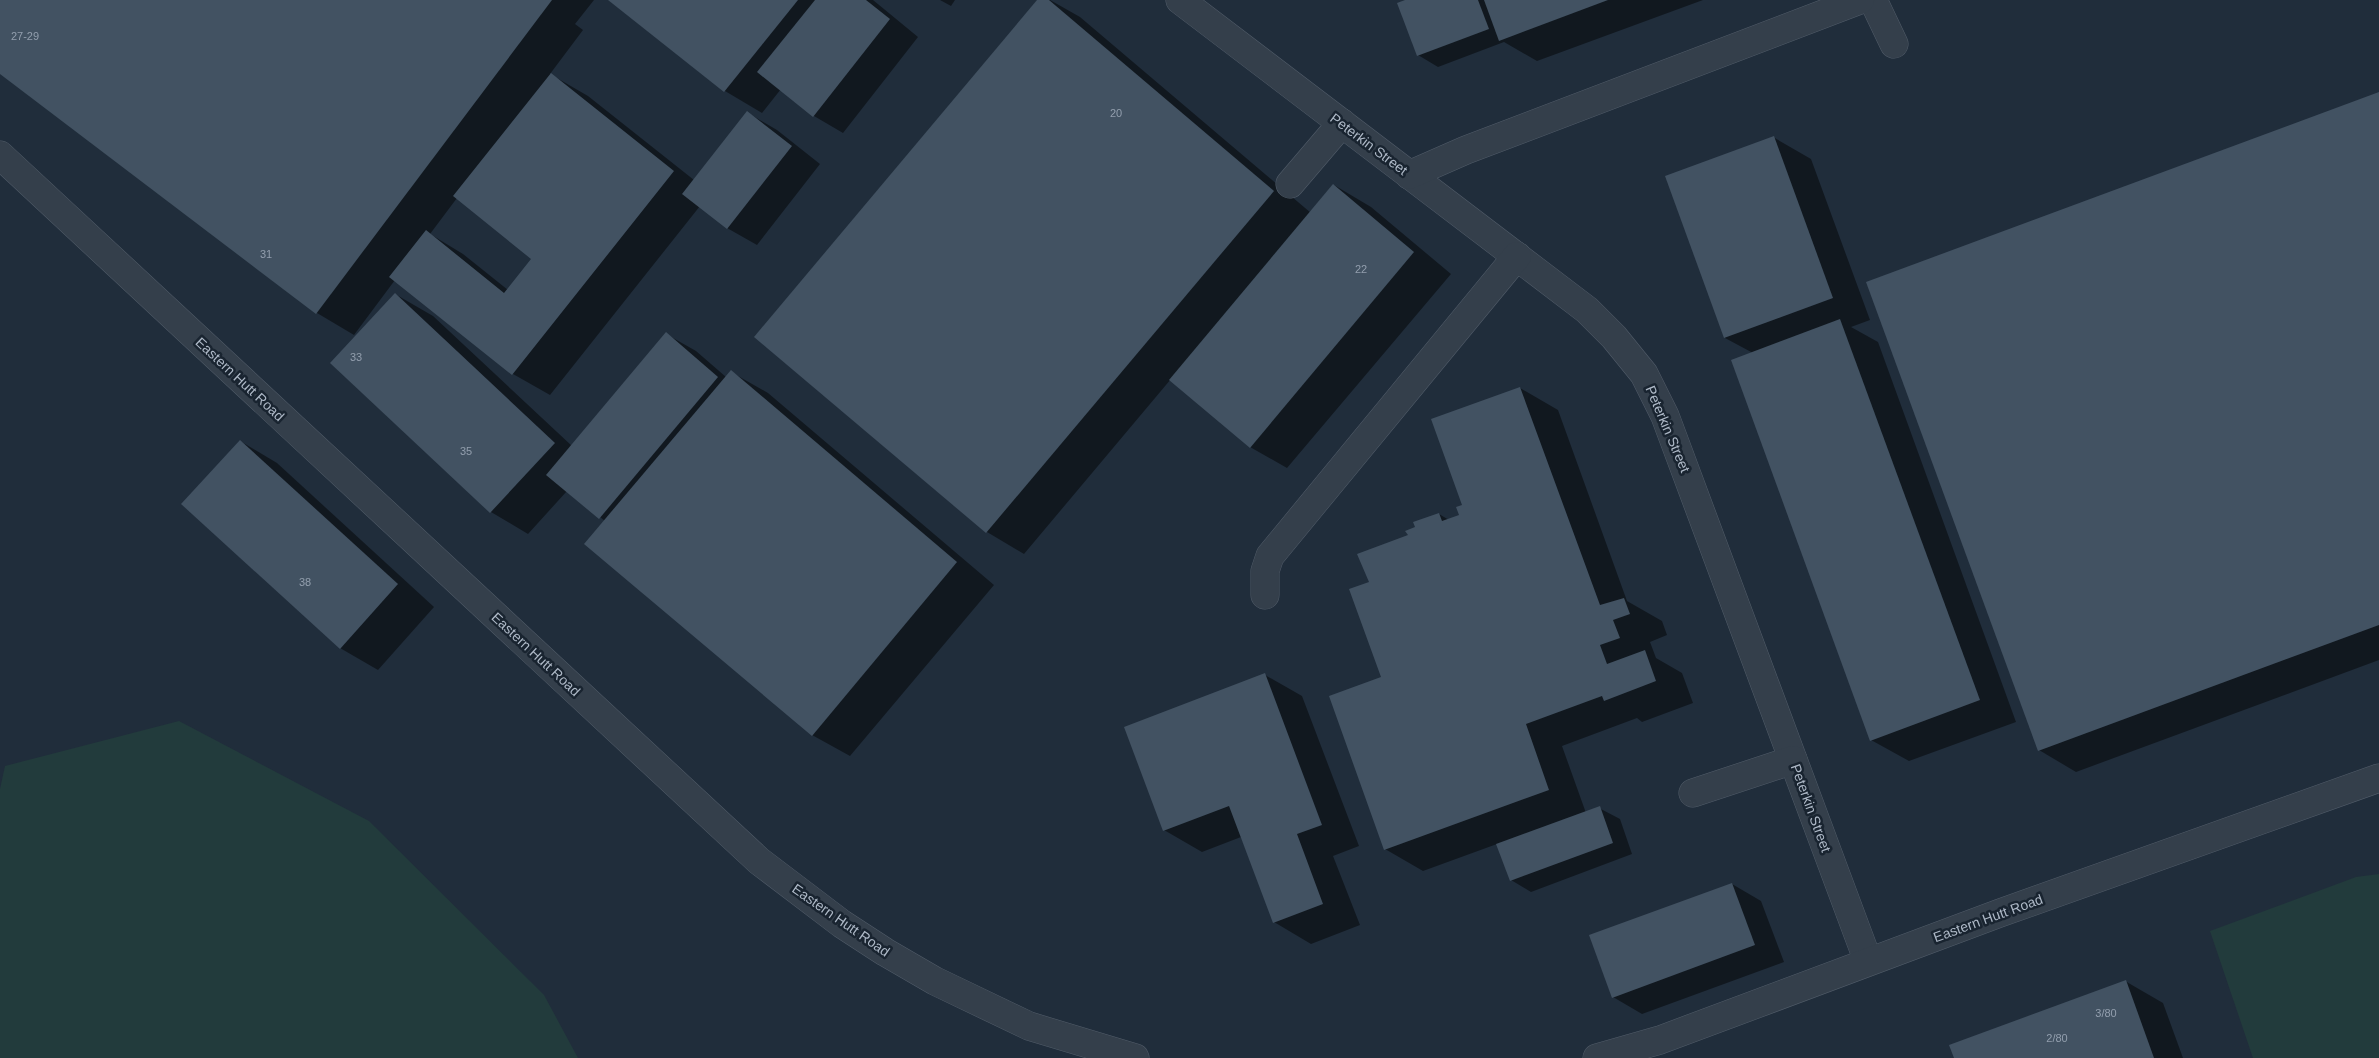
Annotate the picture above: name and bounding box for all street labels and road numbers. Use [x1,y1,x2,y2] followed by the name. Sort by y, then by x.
[1327,110,1411,178] street label: Peterkin Street
[192,334,288,424] street label: Eastern Hutt Road
[1643,383,1693,475] street label: Peterkin Street
[488,609,584,699] street label: Eastern Hutt Road
[1788,762,1834,854] street label: Peterkin Street
[789,880,893,960] street label: Eastern Hutt Road
[1931,891,2045,945] street label: Eastern Hutt Road

